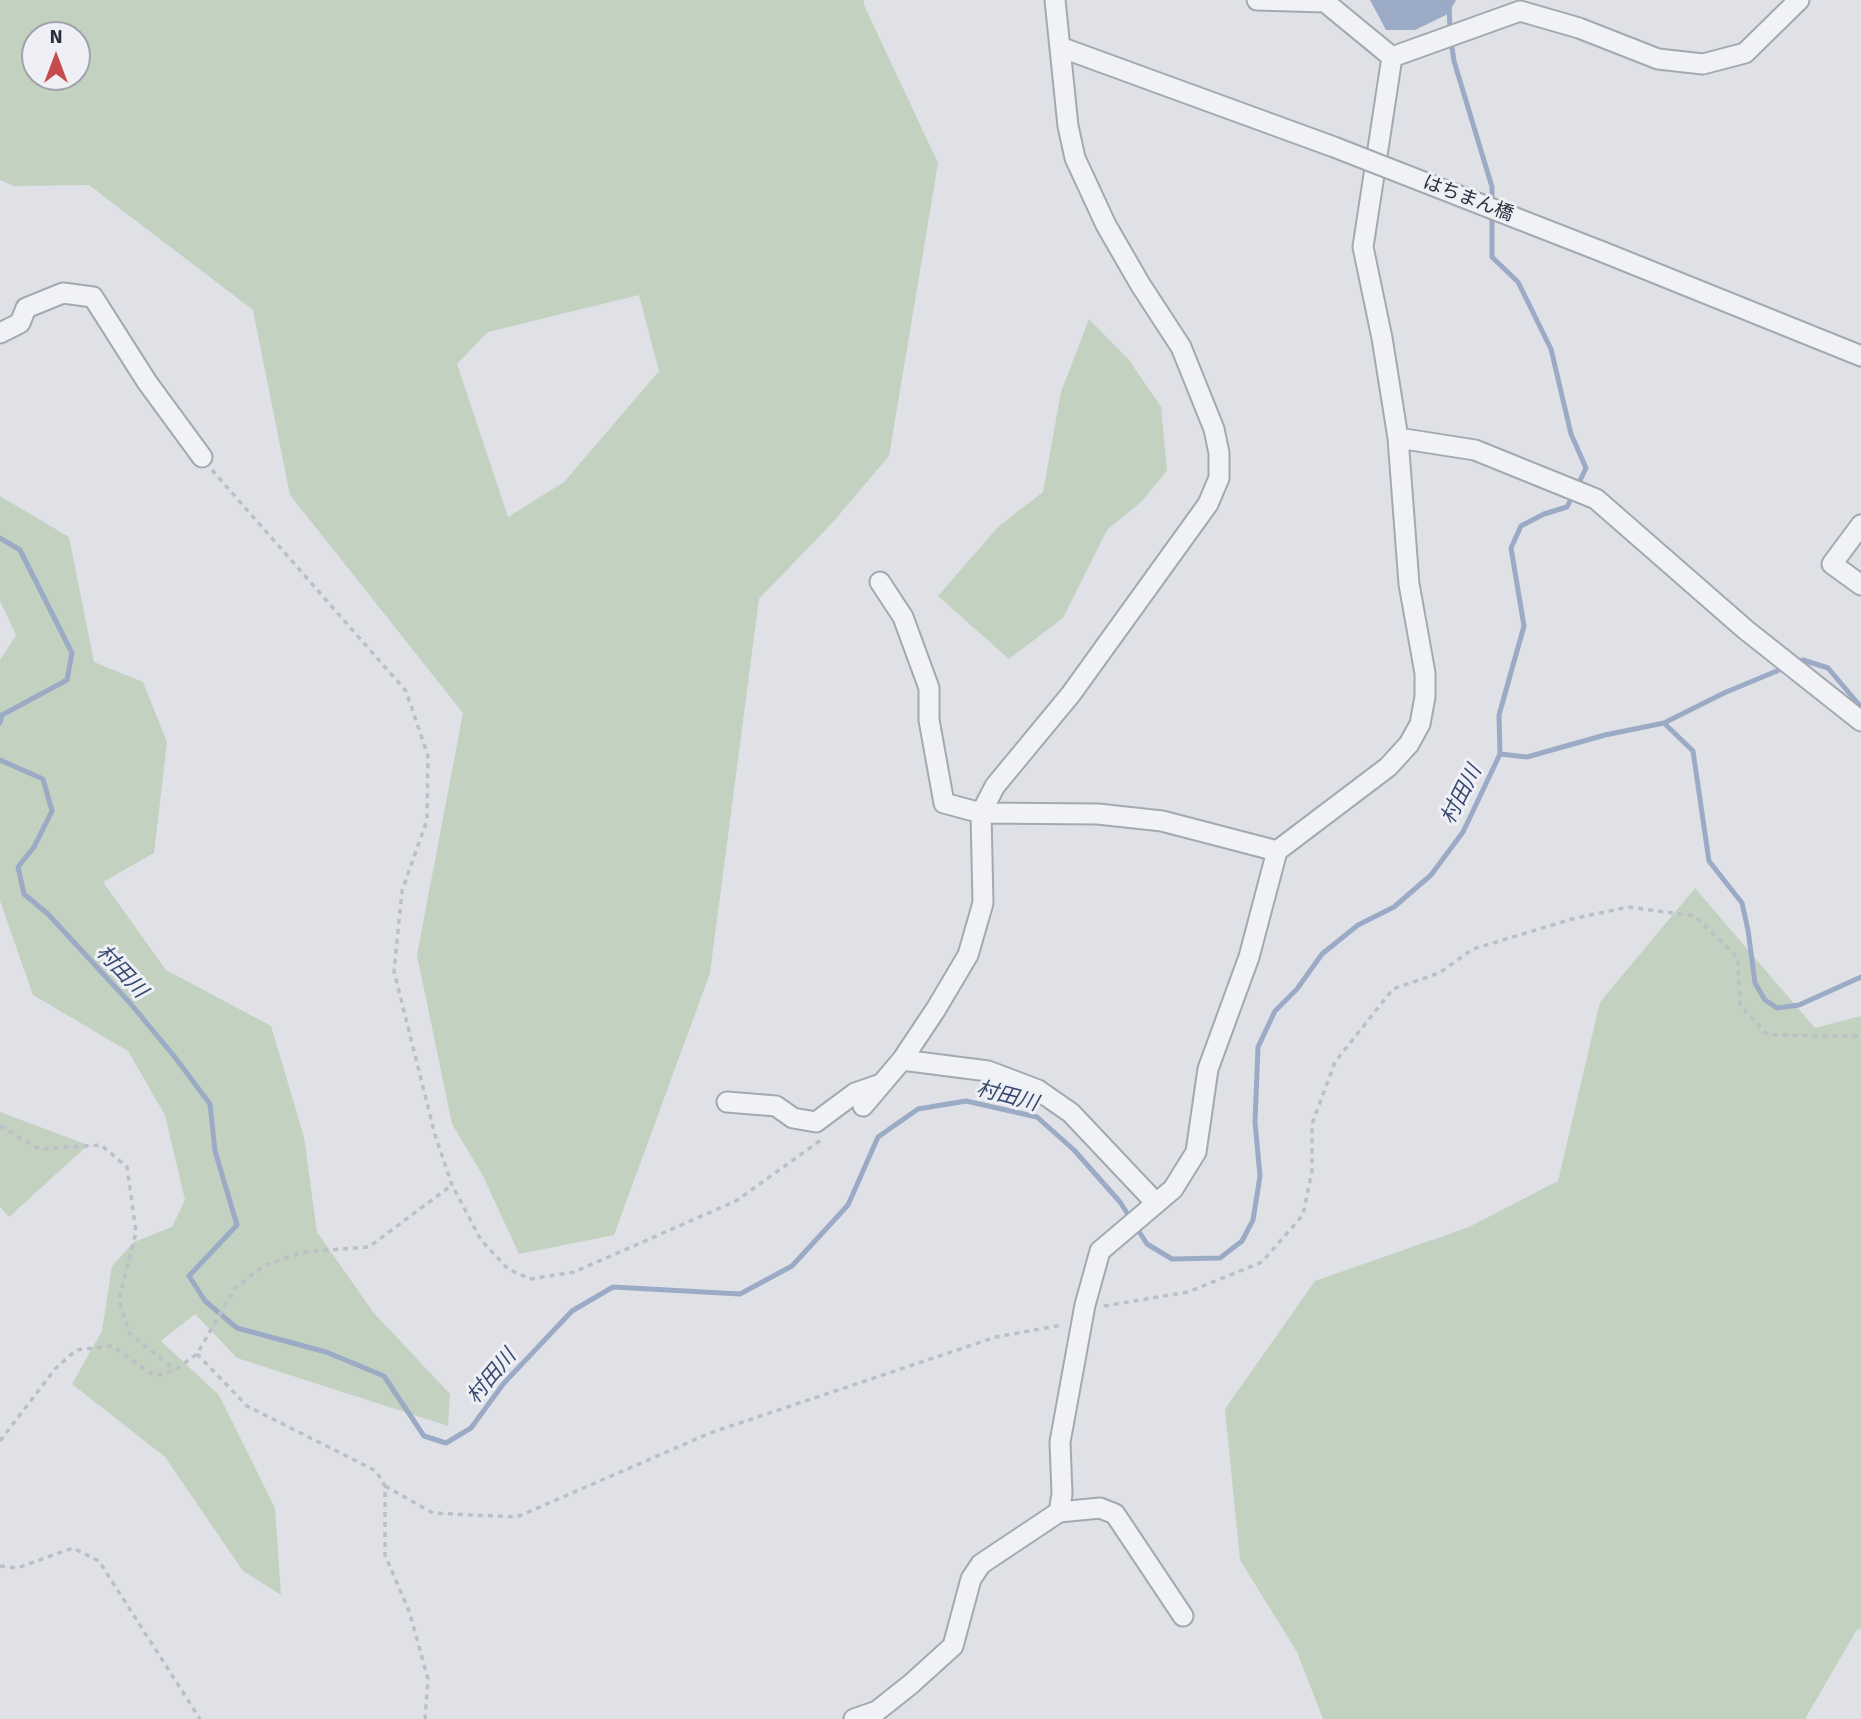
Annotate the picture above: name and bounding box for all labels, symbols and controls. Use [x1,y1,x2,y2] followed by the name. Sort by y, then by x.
[21,21,91,91] north arrow
[49,25,63,49] text: N
[1420,171,1516,227] street label: はちまん橋
[1436,761,1488,829] water label: 村田川
[90,940,152,1004] water label: 村田川
[973,1077,1041,1117] water label: 村田川
[462,1345,522,1409] water label: 村田川

